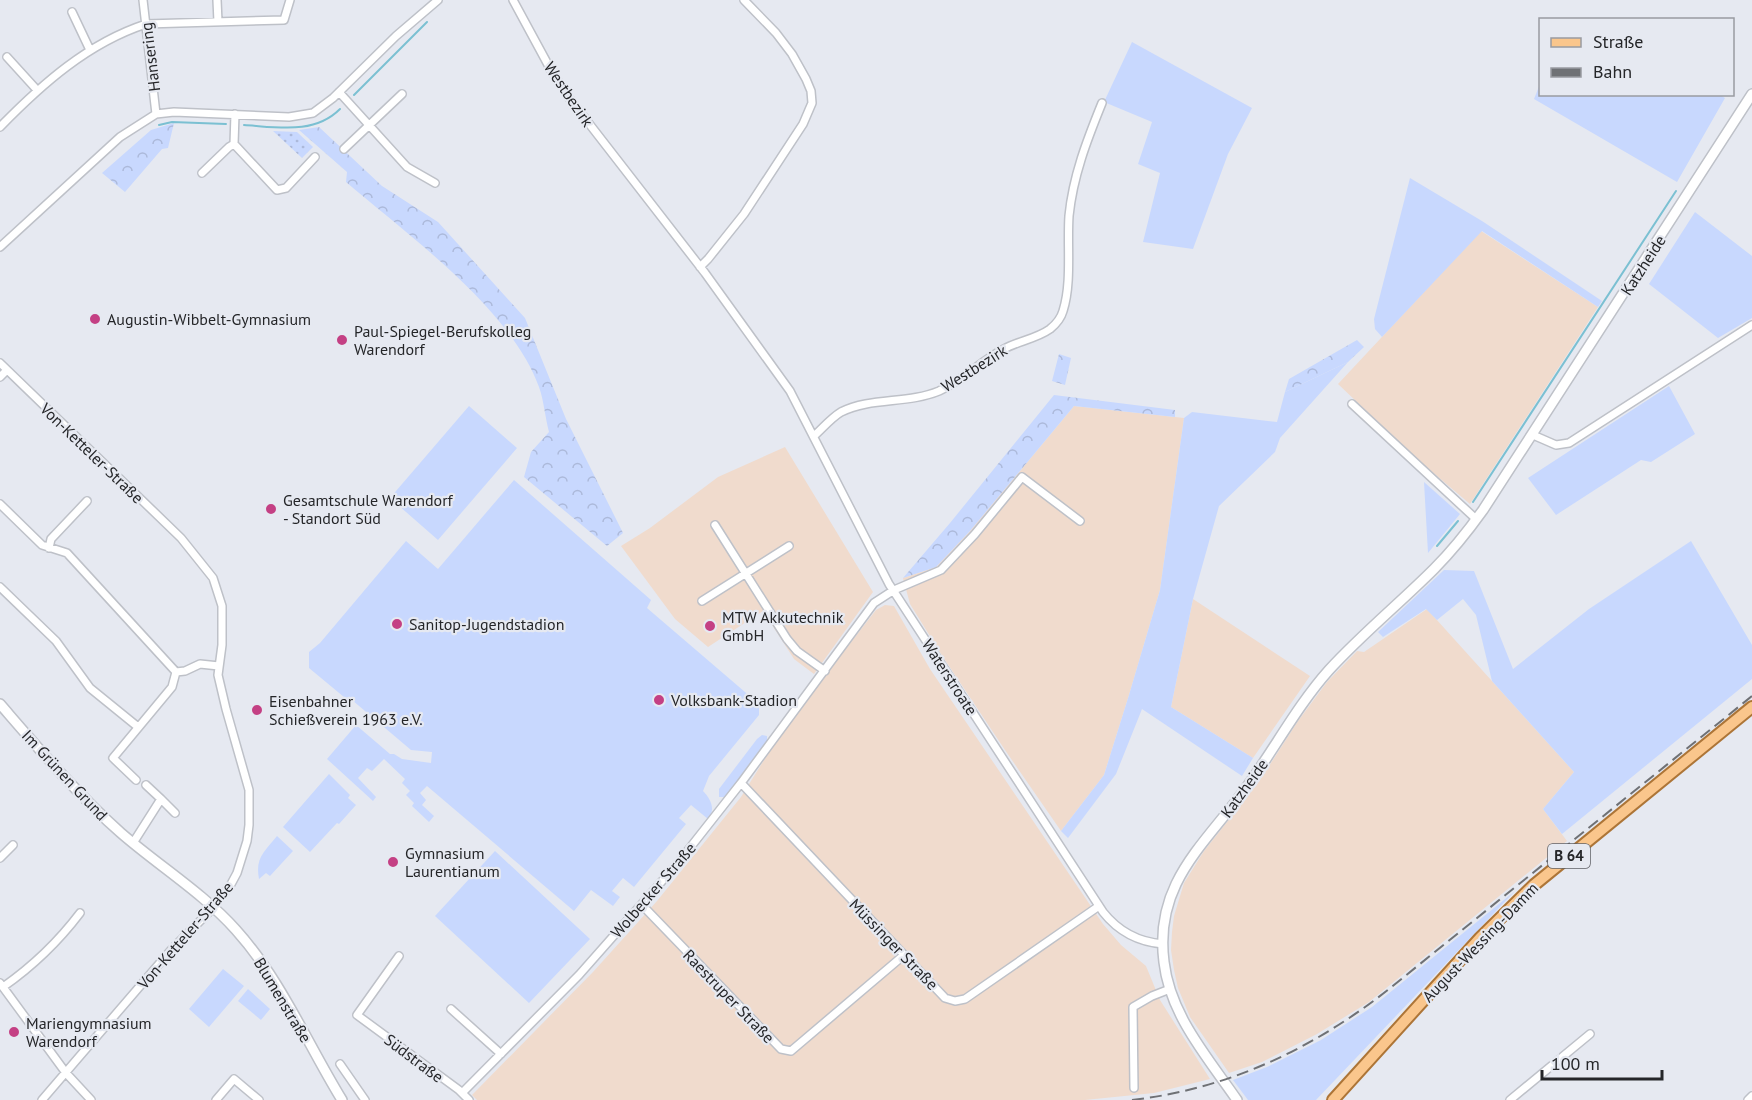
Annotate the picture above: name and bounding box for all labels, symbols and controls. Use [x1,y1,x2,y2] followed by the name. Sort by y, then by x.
[1539,18,1734,96] legend
[136,21,164,93] street label: Hansering
[1593,30,1644,53] text: Straße
[540,58,598,131] street label: Westbezirk
[1593,60,1632,83] text: Bahn
[1616,231,1670,299] street label: Katzheide
[107,309,311,329] place label: Augustin-Wibbelt-Gymnasium
[88,312,102,326] marker: Augustin-Wibbelt-Gymnasium
[354,321,531,359] place label: Paul-Spiegel-Berufskolleg Warendorf
[335,333,349,347] marker: Paul-Spiegel-Berufskolleg Warendorf
[937,340,1011,396] street label: Westbezirk
[35,398,148,507] street label: Von-Ketteler-Straße
[283,490,454,528] place label: Gesamtschule Warendorf - Standort Süd
[264,502,278,516] marker: Gesamtschule Warendorf - Standort Süd
[722,607,844,645] place label: MTW Akkutechnik GmbH
[409,614,564,634] place label: Sanitop-Jugendstadion
[390,617,404,631] marker: Sanitop-Jugendstadion
[703,619,717,633] marker: MTW Akkutechnik GmbH
[918,635,982,719] street label: Waterstroate
[670,690,797,710] place label: Volksbank-Stadion
[269,691,423,729] place label: Eisenbahner Schießverein 1963 e.V.
[652,693,666,707] marker: Volksbank-Stadion
[250,703,264,717] marker: Eisenbahner Schießverein 1963 e.V.
[18,725,112,825] street label: Im Grünen Grund
[1216,755,1272,821] street label: Katzheide
[606,838,700,942] street label: Wolbecker Straße
[405,843,500,881] place label: Gymnasium Laurentianum
[1548,844,1590,868] road number: B 64
[386,855,400,869] marker: Gymnasium Laurentianum
[132,877,237,994] street label: Von-Ketteler-Straße
[1418,878,1542,1006] street label: August-Wessing-Damm
[845,894,943,994] street label: Müssinger Straße
[679,945,779,1047] street label: Raestruper Straße
[250,954,316,1046] street label: Blumenstraße
[26,1013,152,1051] place label: Mariengymnasium Warendorf
[7,1025,21,1039] marker: Mariengymnasium Warendorf
[380,1029,448,1087] street label: Südstraße
[1542,1043,1662,1081] scale bar
[1551,1052,1600,1075] text: 100 m

